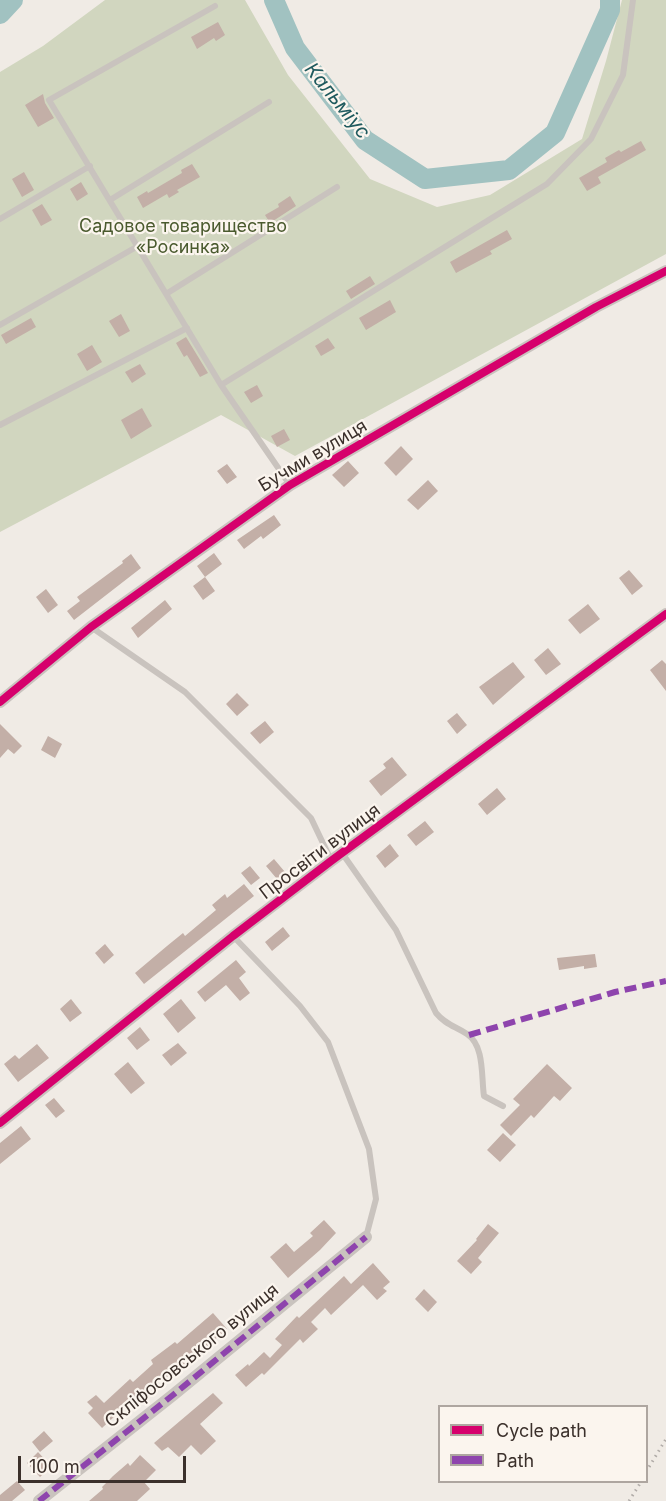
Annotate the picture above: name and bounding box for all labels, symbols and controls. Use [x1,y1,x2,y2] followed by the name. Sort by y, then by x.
[299,58,375,144] water label: Кальміус
[79,216,287,258] park label: Садовое товарищество «Росинка»
[255,415,371,497] street label: Бучми вулиця
[255,800,385,904] street label: Просвіти вулиця
[101,1279,283,1433] street label: Скліфосовського вулиця
[438,1405,648,1483] legend
[496,1420,587,1441] text: Cycle path
[21,1444,189,1482] scale bar
[496,1450,534,1471] text: Path
[29,1456,80,1477] text: 100 m

